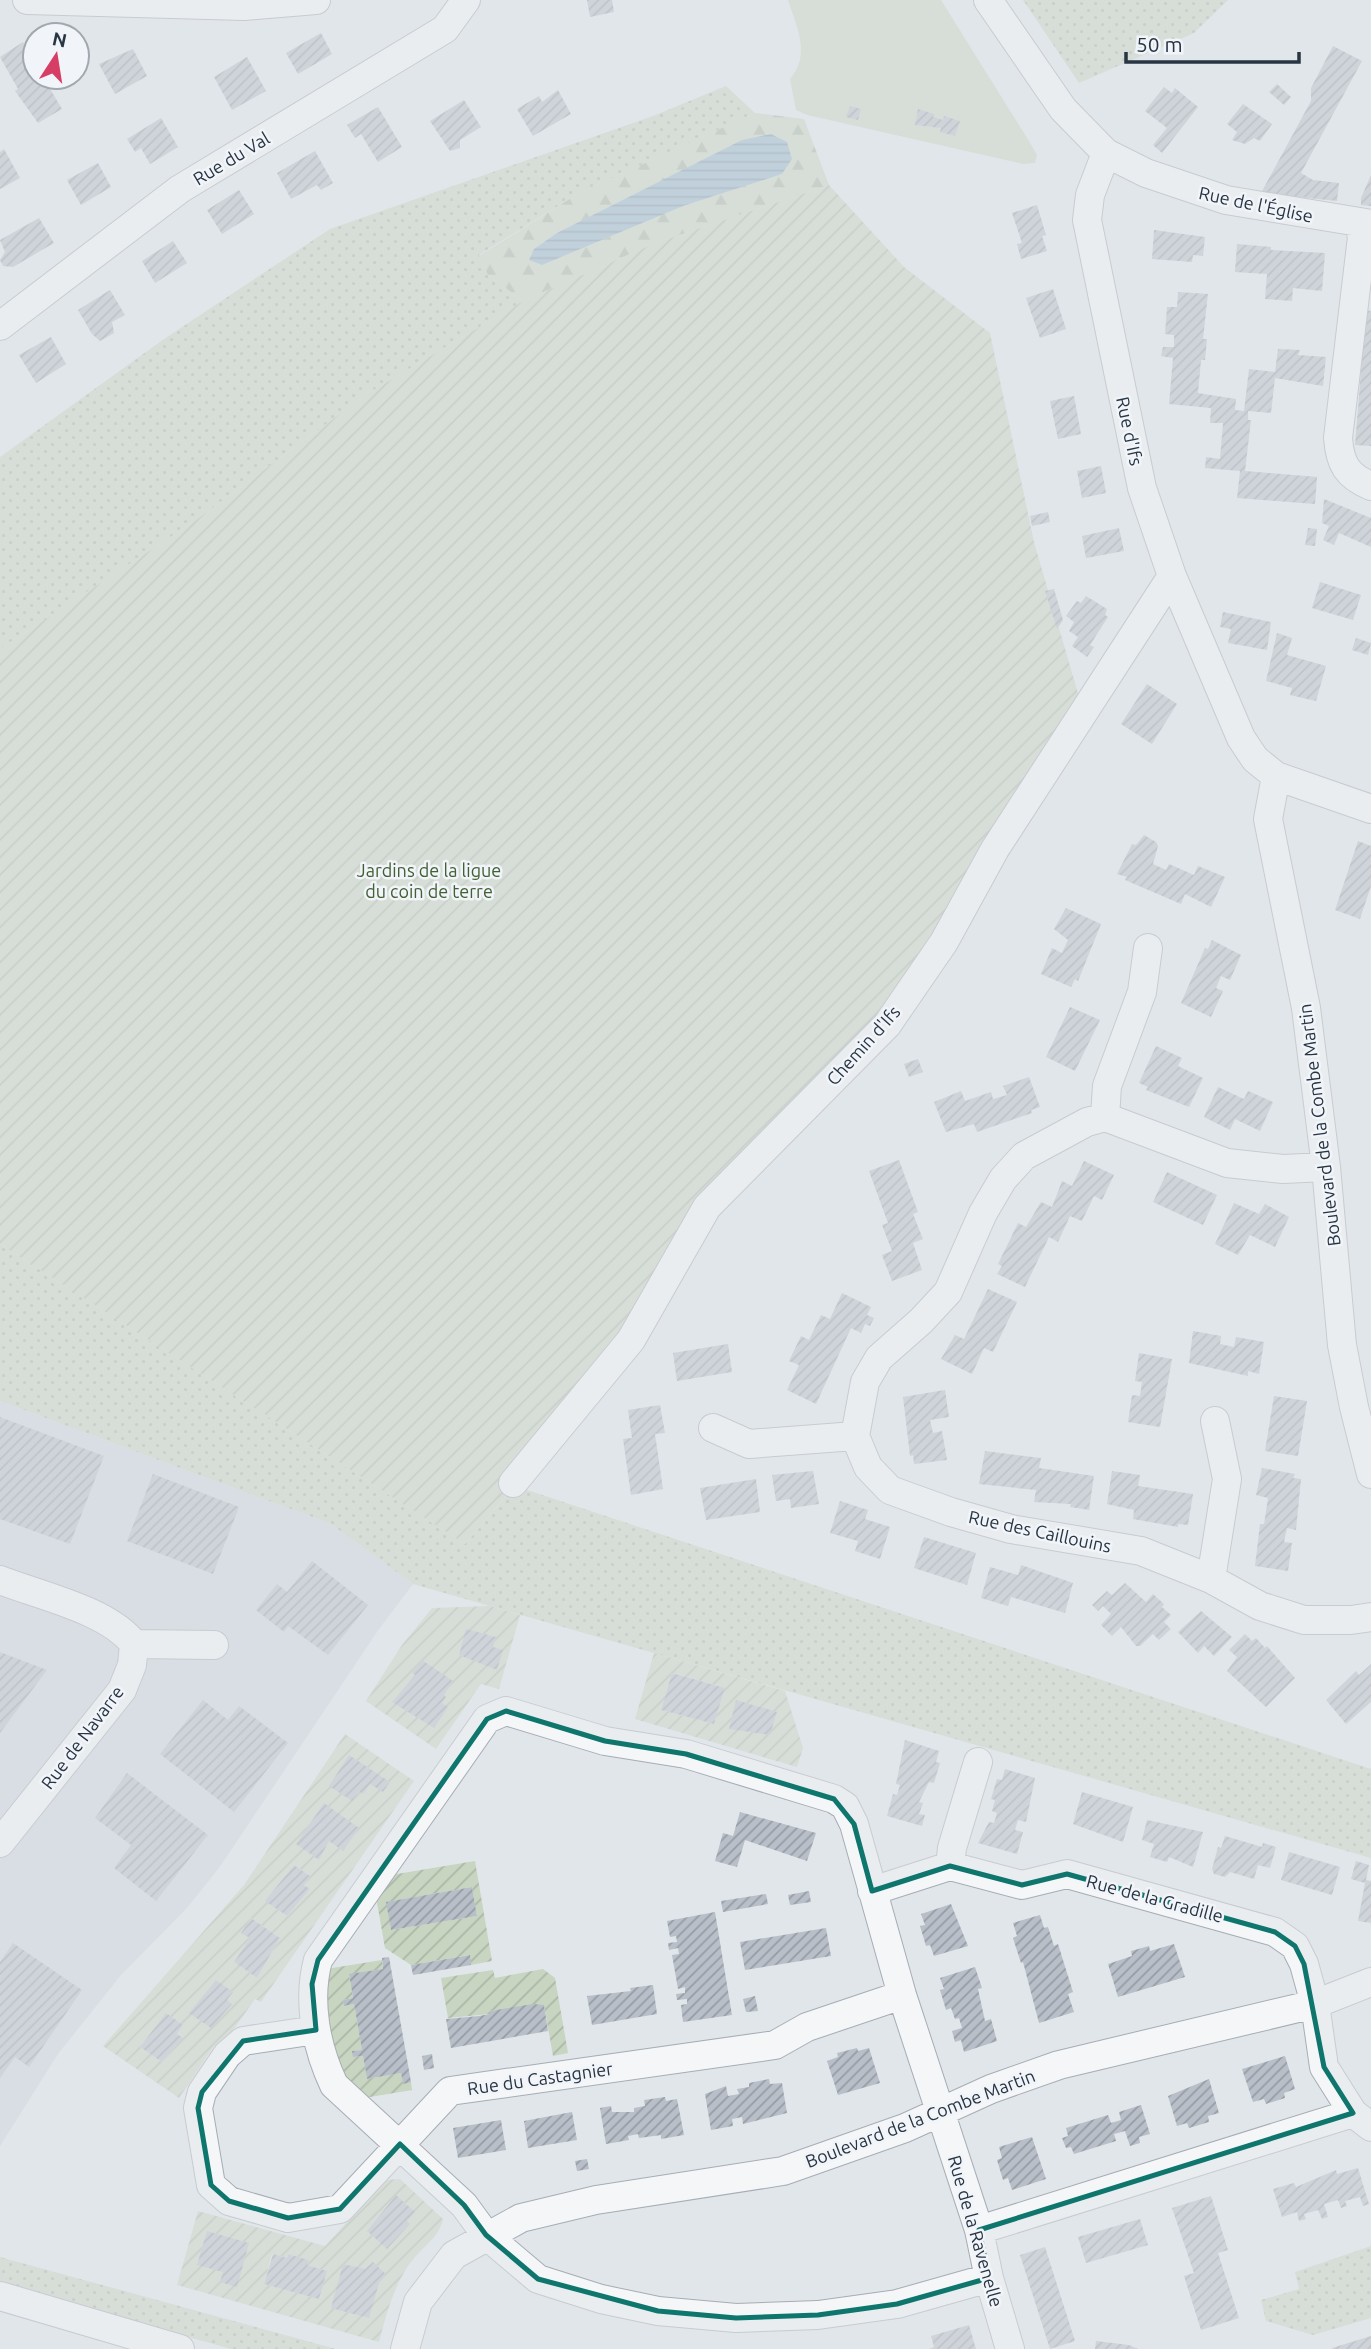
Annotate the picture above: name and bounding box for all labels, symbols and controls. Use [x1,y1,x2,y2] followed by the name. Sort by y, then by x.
[21,21,91,91] north arrow
[1126,21,1299,65] scale bar
[50,27,69,52] text: N
[1136,32,1183,56] text: 50 m
[189,127,273,189] street label: Rue du Val
[1197,181,1315,226] street label: Rue de l'Église
[1113,395,1147,467] street label: Rue d'Ifs
[357,860,501,901] park label: Jardins de la ligue du coin de terre
[822,1001,904,1089] street label: Chemin d'Ifs
[1294,1003,1344,1247] street label: Boulevard de la Combe Martin
[967,1506,1113,1556] street label: Rue des Caillouins
[37,1682,127,1792] street label: Rue de Navarre
[1085,1870,1225,1926] street label: Rue de la Gradille
[466,2058,614,2098] street label: Rue du Castagnier
[802,2065,1038,2171] street label: Boulevard de la Combe Martin
[945,2153,1007,2309] street label: Rue de la Ravenelle

